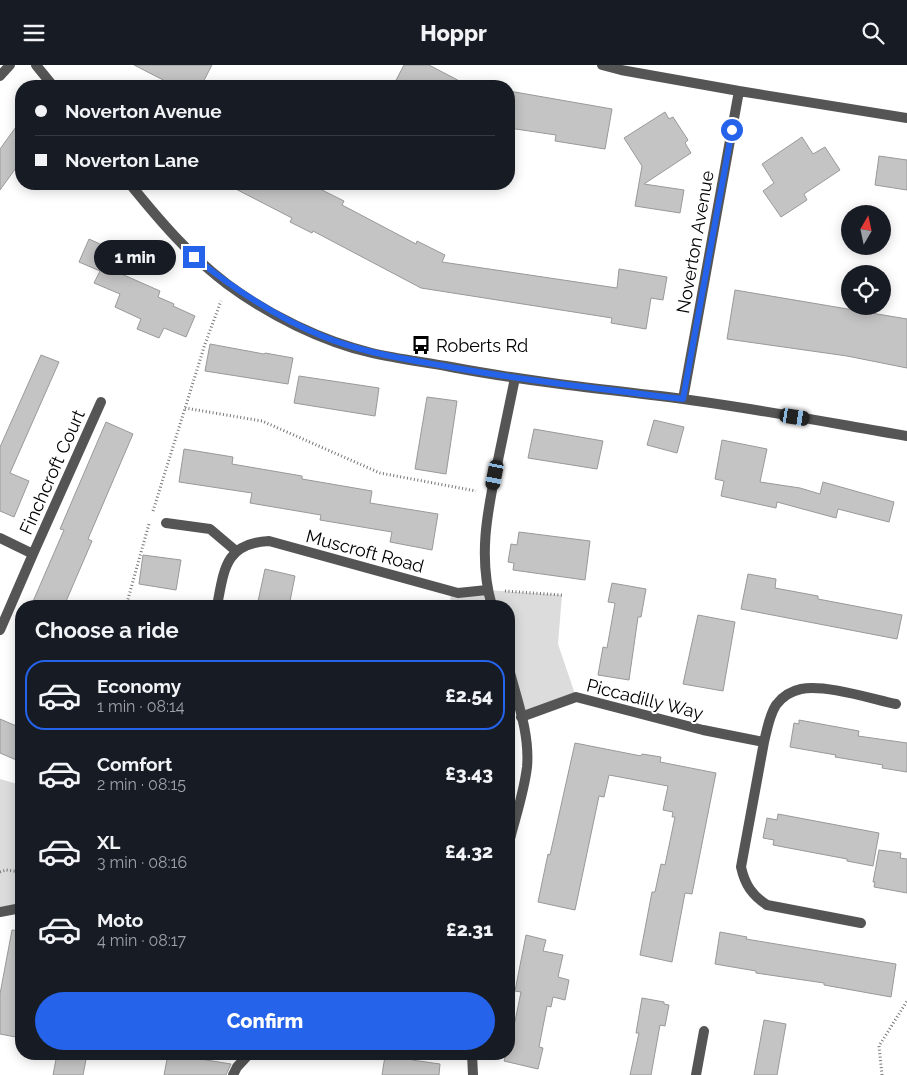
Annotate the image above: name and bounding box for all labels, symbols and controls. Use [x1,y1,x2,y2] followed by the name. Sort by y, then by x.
[20,19,48,47] icon: menu
[859,19,887,47] icon: search
[420,20,487,46] text: Hoppr
[65,100,222,122] text: Noverton Avenue
[721,119,743,141] route start
[65,149,199,171] text: Noverton Lane
[672,169,718,315] street label: Noverton Avenue
[841,205,891,255] north arrow
[841,205,891,315] map controls
[94,239,176,275] callout: 1 min
[183,246,205,268] route end
[114,248,156,267] text: 1 min
[841,265,891,315] button: locate
[410,334,432,356] bus stop icon: Roberts Rd
[436,335,528,356] place label: Roberts Rd
[15,406,89,538] street label: Finchcroft Court
[779,407,810,427] car
[484,459,505,491] car
[304,525,426,577] street label: Muscroft Road
[35,617,179,643] text: Choose a ride
[37,673,82,718] icon: car
[584,674,706,724] street label: Piccadilly Way
[97,675,181,697] text: Economy
[445,684,493,706] text: £2.54
[97,697,185,716] text: 1 min · 08:14
[37,751,82,796] icon: car
[97,753,172,775] text: Comfort
[445,762,493,784] text: £3.43
[97,775,186,794] text: 2 min · 08:15
[37,829,82,874] icon: car
[97,831,120,853] text: XL
[445,840,493,862] text: £4.32
[97,853,187,872] text: 3 min · 08:16
[37,907,82,952] icon: car
[97,909,143,931] text: Moto
[446,918,493,940] text: £2.31
[97,931,186,950] text: 4 min · 08:17
[35,992,495,1050] button: Confirm

